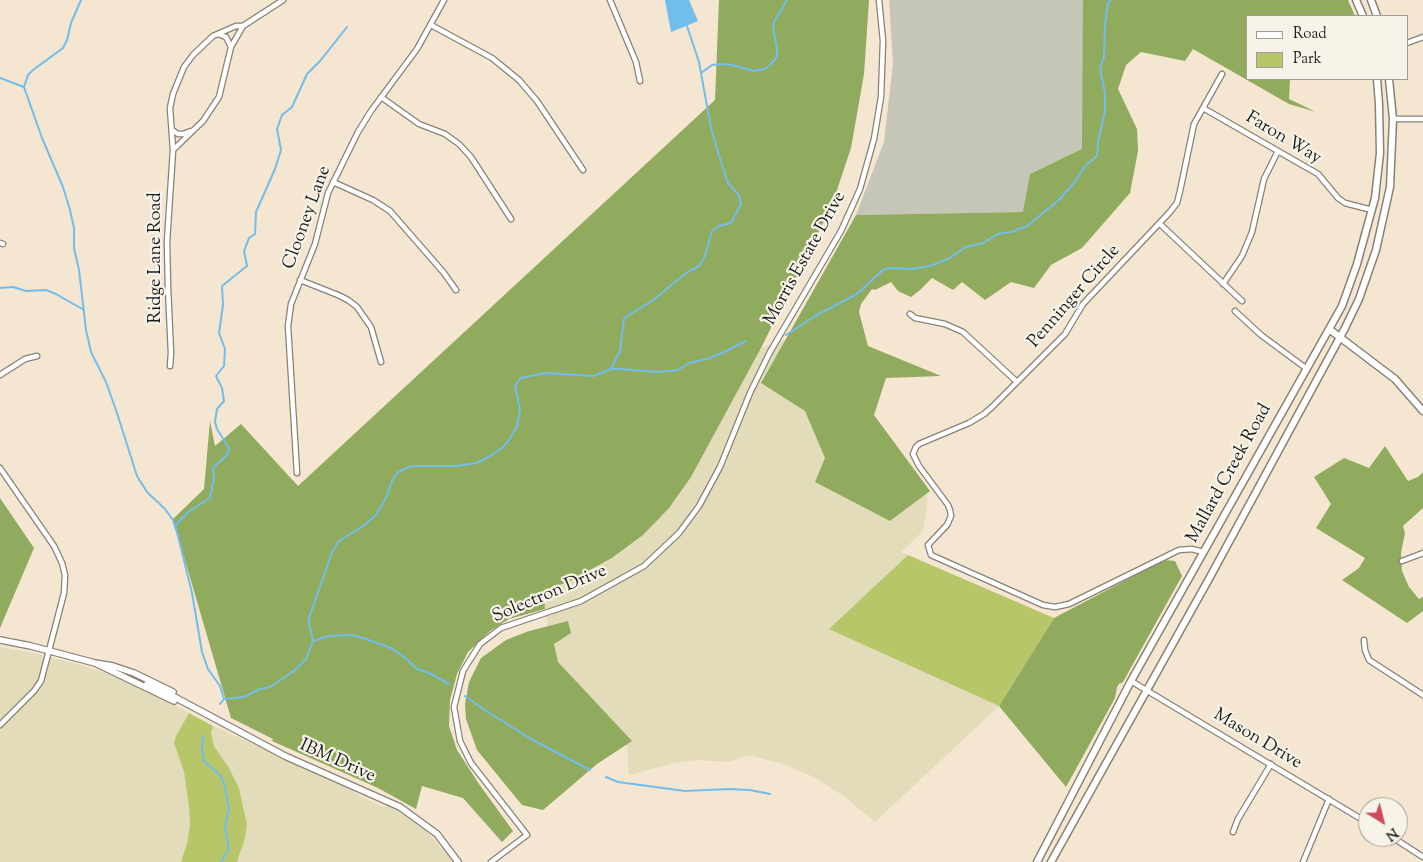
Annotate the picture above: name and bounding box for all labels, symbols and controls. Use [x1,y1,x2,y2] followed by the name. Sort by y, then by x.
[1246,15,1408,80] legend
[1293,24,1327,45] text: Road
[1293,49,1322,70] text: Park
[1241,108,1325,170] street label: Faron Way
[279,163,337,273] street label: Clooney Lane
[760,188,852,330] street label: Morris Estate Drive
[146,192,168,324] street label: Ridge Lane Road
[1024,241,1126,353] street label: Penninger Circle
[1183,401,1277,547] street label: Mallard Creek Road
[489,561,611,629] street label: Solectron Drive
[1209,705,1305,775] street label: Mason Drive
[296,736,378,788] street label: IBM Drive
[1358,797,1408,847] north arrow
[1381,822,1402,845] text: N

